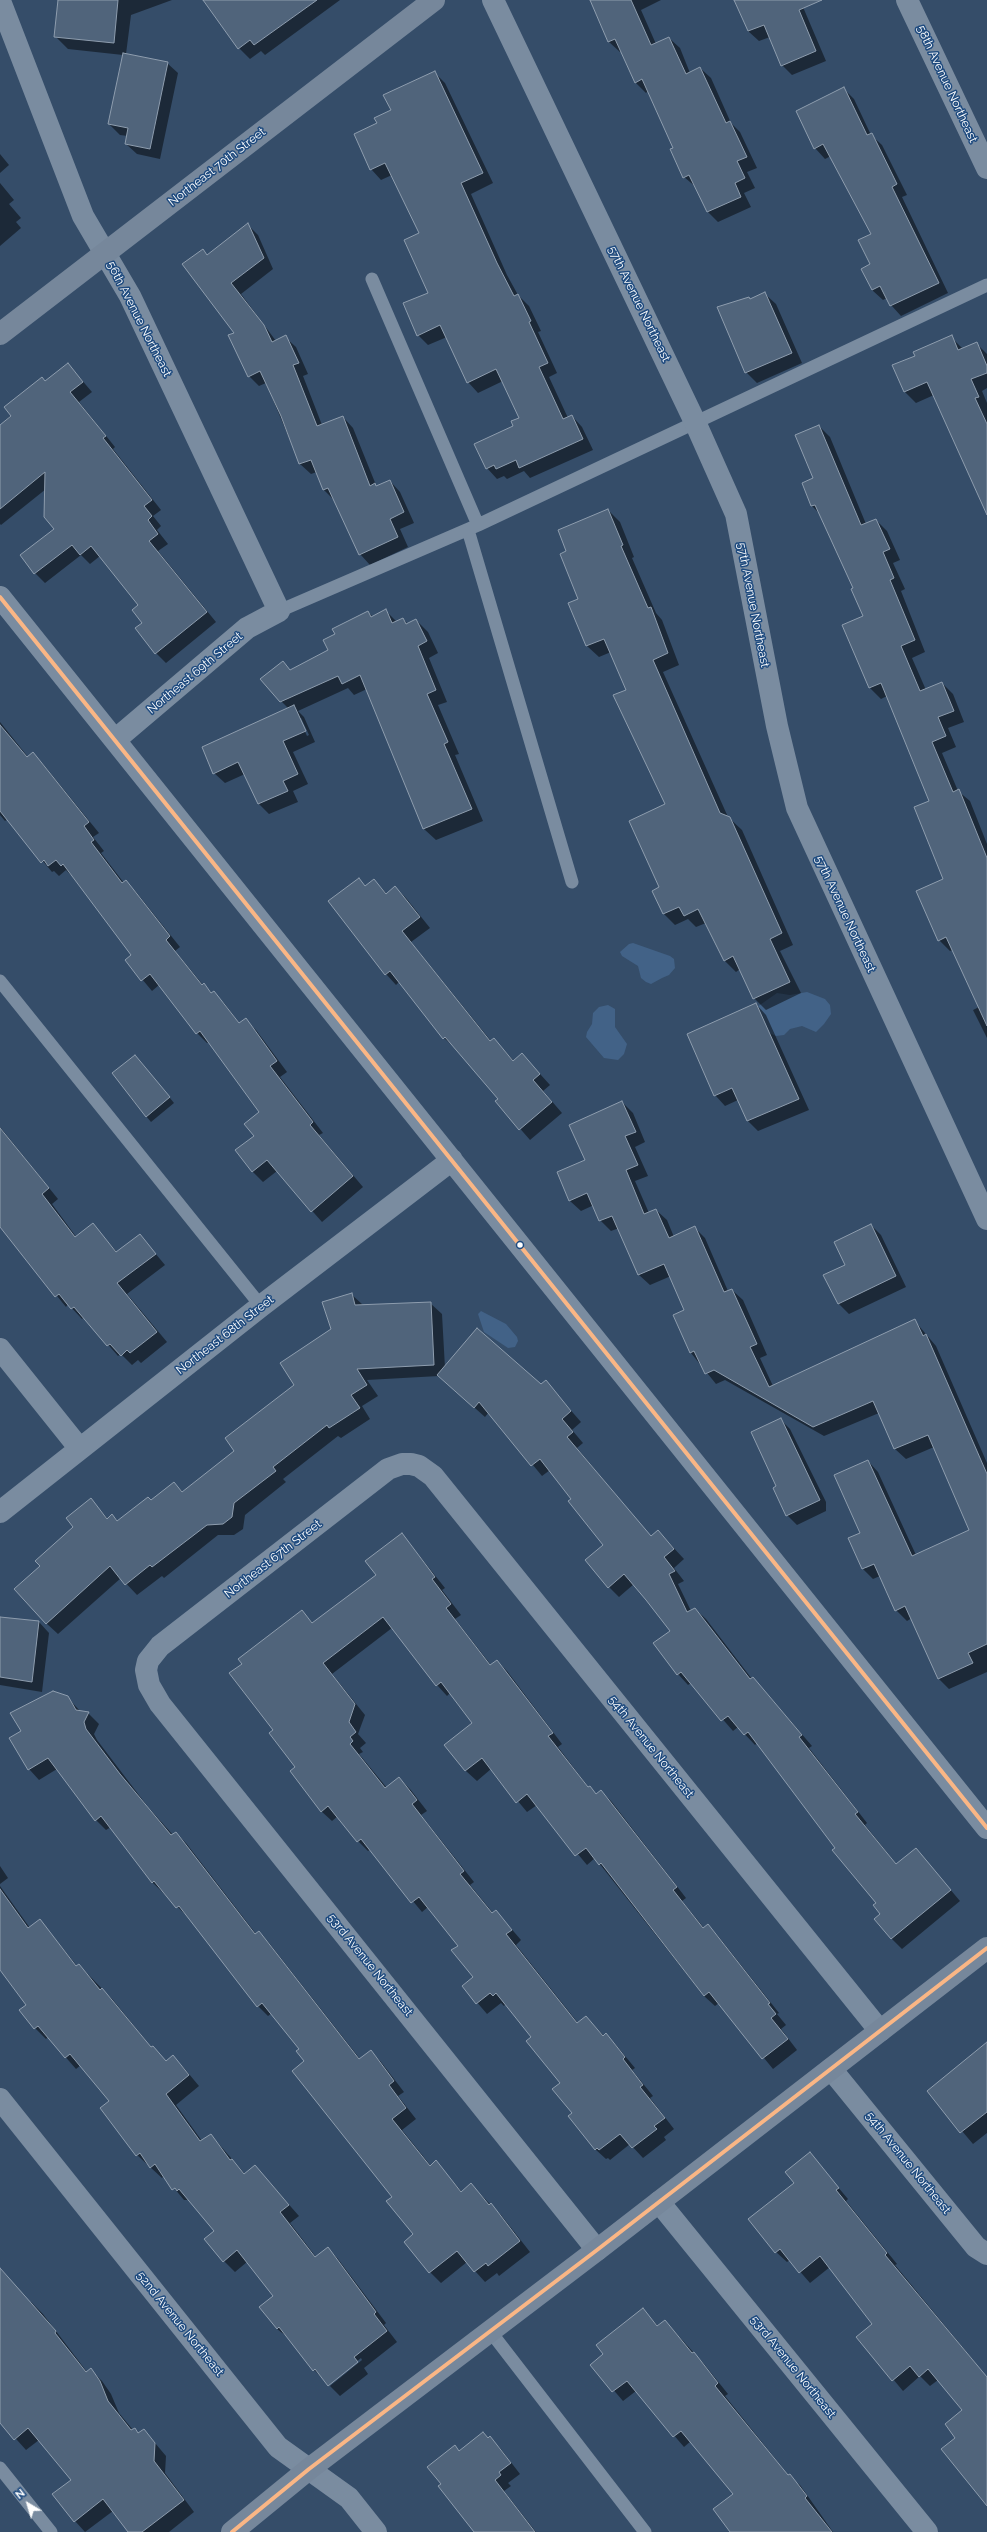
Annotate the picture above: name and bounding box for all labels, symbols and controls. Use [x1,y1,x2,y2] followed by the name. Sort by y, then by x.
[913,23,981,145] street label: 58th Avenue Northeast
[166,125,268,209] street label: Northeast 70th Street
[605,244,673,364] street label: 57th Avenue Northeast
[104,259,174,379] street label: 56th Avenue Northeast
[734,541,772,669] street label: 57th Avenue Northeast
[145,629,245,717] street label: Northeast 69th Street
[812,853,878,975] street label: 57th Avenue Northeast
[515,1240,525,1250] unlabelled marker
[173,1292,277,1378] street label: Northeast 68th Street
[222,1517,324,1601] street label: Northeast 67th Street
[605,1693,697,1801] street label: 54th Avenue Northeast
[324,1911,416,2019] street label: 53rd Avenue Northeast
[862,2109,954,2217] street label: 54th Avenue Northeast
[133,2269,227,2379] street label: 52nd Avenue Northeast
[747,2313,839,2421] street label: 53rd Avenue Northeast
[8,2484,48,2524] north arrow
[13,2486,28,2502] text: N

